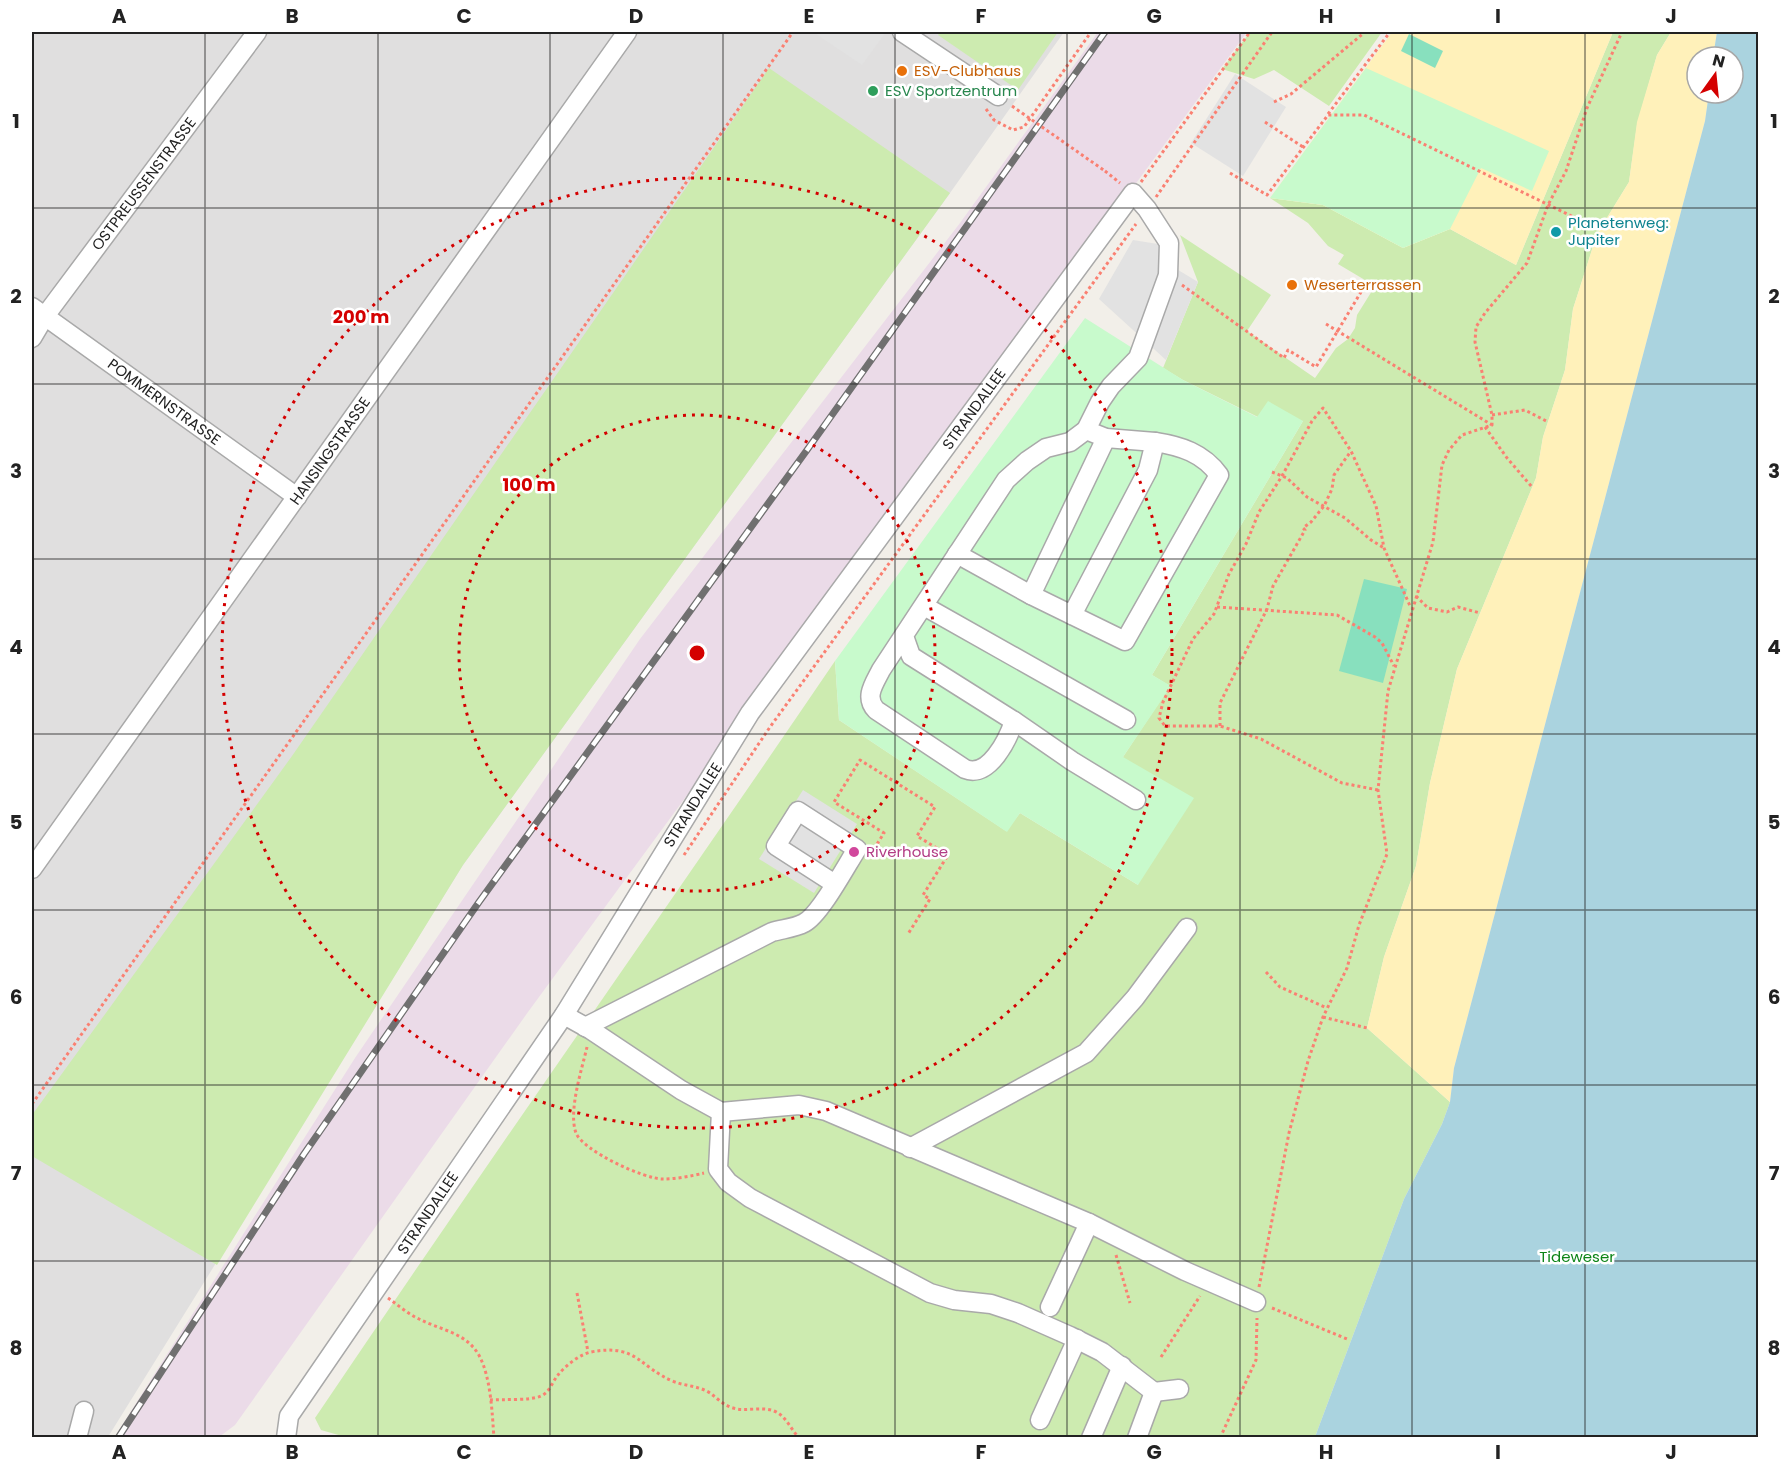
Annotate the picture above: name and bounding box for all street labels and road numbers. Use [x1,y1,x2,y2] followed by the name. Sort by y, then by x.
[87,113,201,255] street label: OSTPREUSSENSTRASSE
[103,353,225,450] street label: POMMERNSTRASSE
[937,364,1010,454] street label: STRANDALLEE
[285,393,375,509] street label: HANSINGSTRASSE
[658,759,727,851] street label: STRANDALLEE
[392,1167,463,1258] street label: STRANDALLEE

